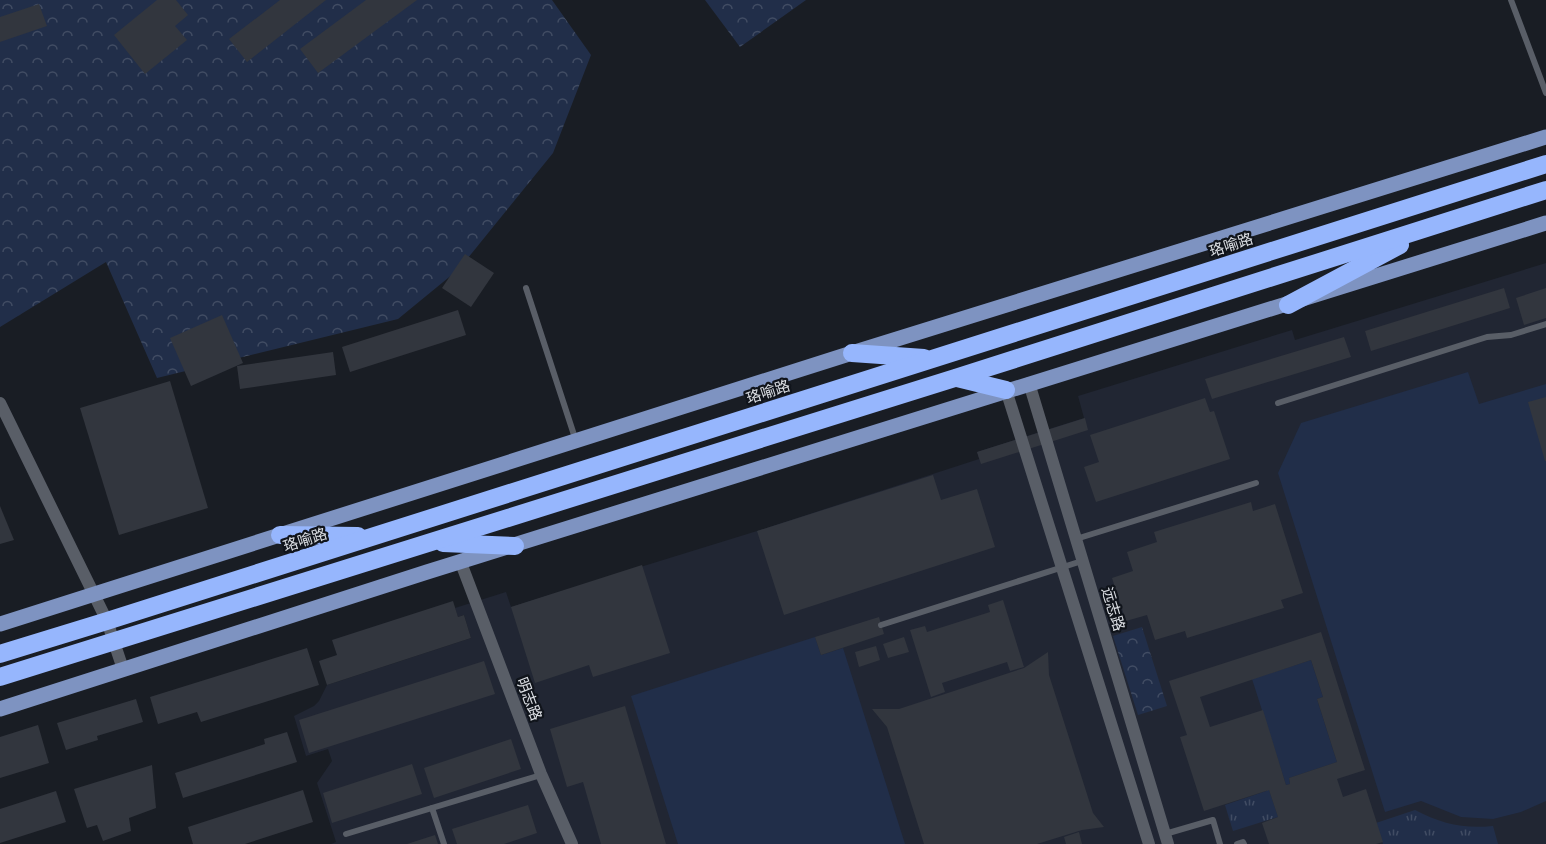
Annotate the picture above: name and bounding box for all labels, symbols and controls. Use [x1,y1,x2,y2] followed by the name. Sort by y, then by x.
[1206,228,1255,261] street label: 珞喻路
[743,375,792,408] street label: 珞喻路
[280,523,329,556] street label: 珞喻路
[1098,584,1130,633] street label: 远志路
[513,674,547,723] street label: 明志路

